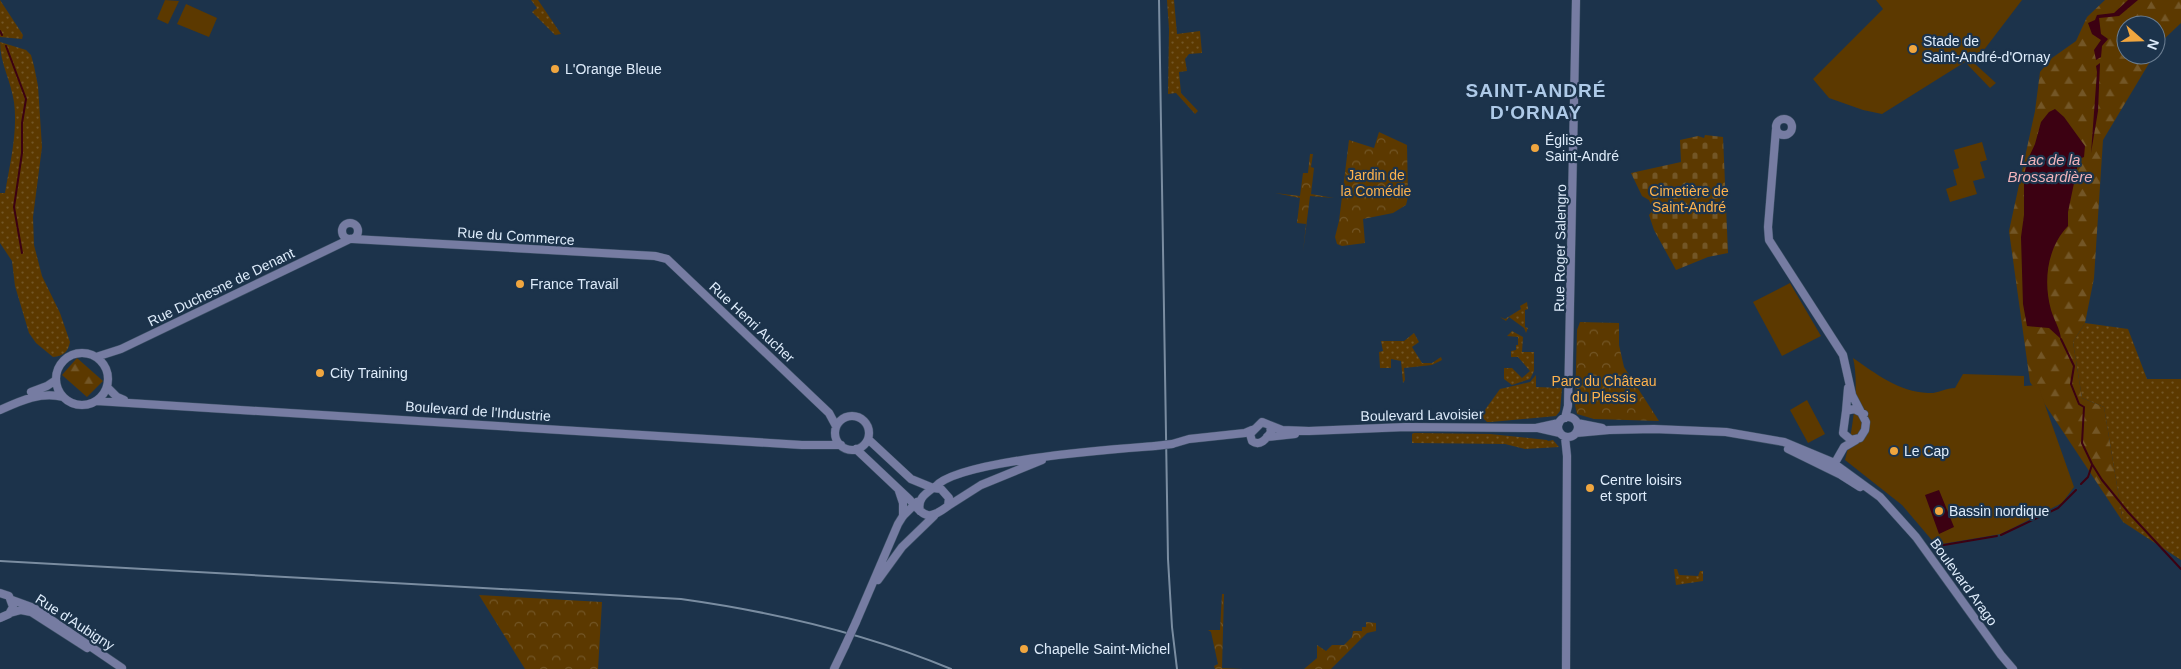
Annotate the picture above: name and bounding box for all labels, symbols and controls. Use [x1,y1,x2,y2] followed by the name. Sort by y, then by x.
[2116,15,2166,65] north arrow
[1923,33,2050,65] place label: Stade de Saint-André-d'Ornay
[2144,37,2162,52] text: N
[1907,43,1919,55] marker: Stade de Saint-André-d'Ornay
[565,61,662,77] place label: L'Orange Bleue
[549,63,561,75] marker: L'Orange Bleue
[1466,80,1606,123] district label: SAINT-ANDRÉ D'ORNAY
[1545,132,1619,164] place label: Église Saint-André
[1529,142,1541,154] marker: Église Saint-André
[2007,151,2093,185] water label: Lac de la Brossardière
[1341,167,1412,199] park label: Jardin de la Comédie
[1649,183,1729,215] park label: Cimetière de Saint-André
[1551,184,1569,312] street label: Rue Roger Salengro
[457,224,575,248] street label: Rue du Commerce
[145,244,297,330] street label: Rue Duchesne de Denant
[530,276,619,292] place label: France Travail
[514,278,526,290] marker: France Travail
[706,278,798,366] street label: Rue Henri Aucher
[330,365,408,381] place label: City Training
[314,367,326,379] marker: City Training
[1551,373,1657,405] park label: Parc du Château du Plessis
[405,398,552,424] street label: Boulevard de l'Industrie
[1360,406,1484,424] street label: Boulevard Lavoisier
[1904,443,1949,459] place label: Le Cap
[1888,445,1900,457] marker: Le Cap
[1600,472,1682,504] place label: Centre loisirs et sport
[1584,482,1596,494] marker: Centre loisirs et sport
[1949,503,2050,519] place label: Bassin nordique
[1933,505,1945,517] marker: Bassin nordique
[1927,535,2001,629] street label: Boulevard Arago
[33,591,117,653] street label: Rue d'Aubigny
[1034,641,1170,657] place label: Chapelle Saint-Michel
[1018,643,1030,655] marker: Chapelle Saint-Michel

